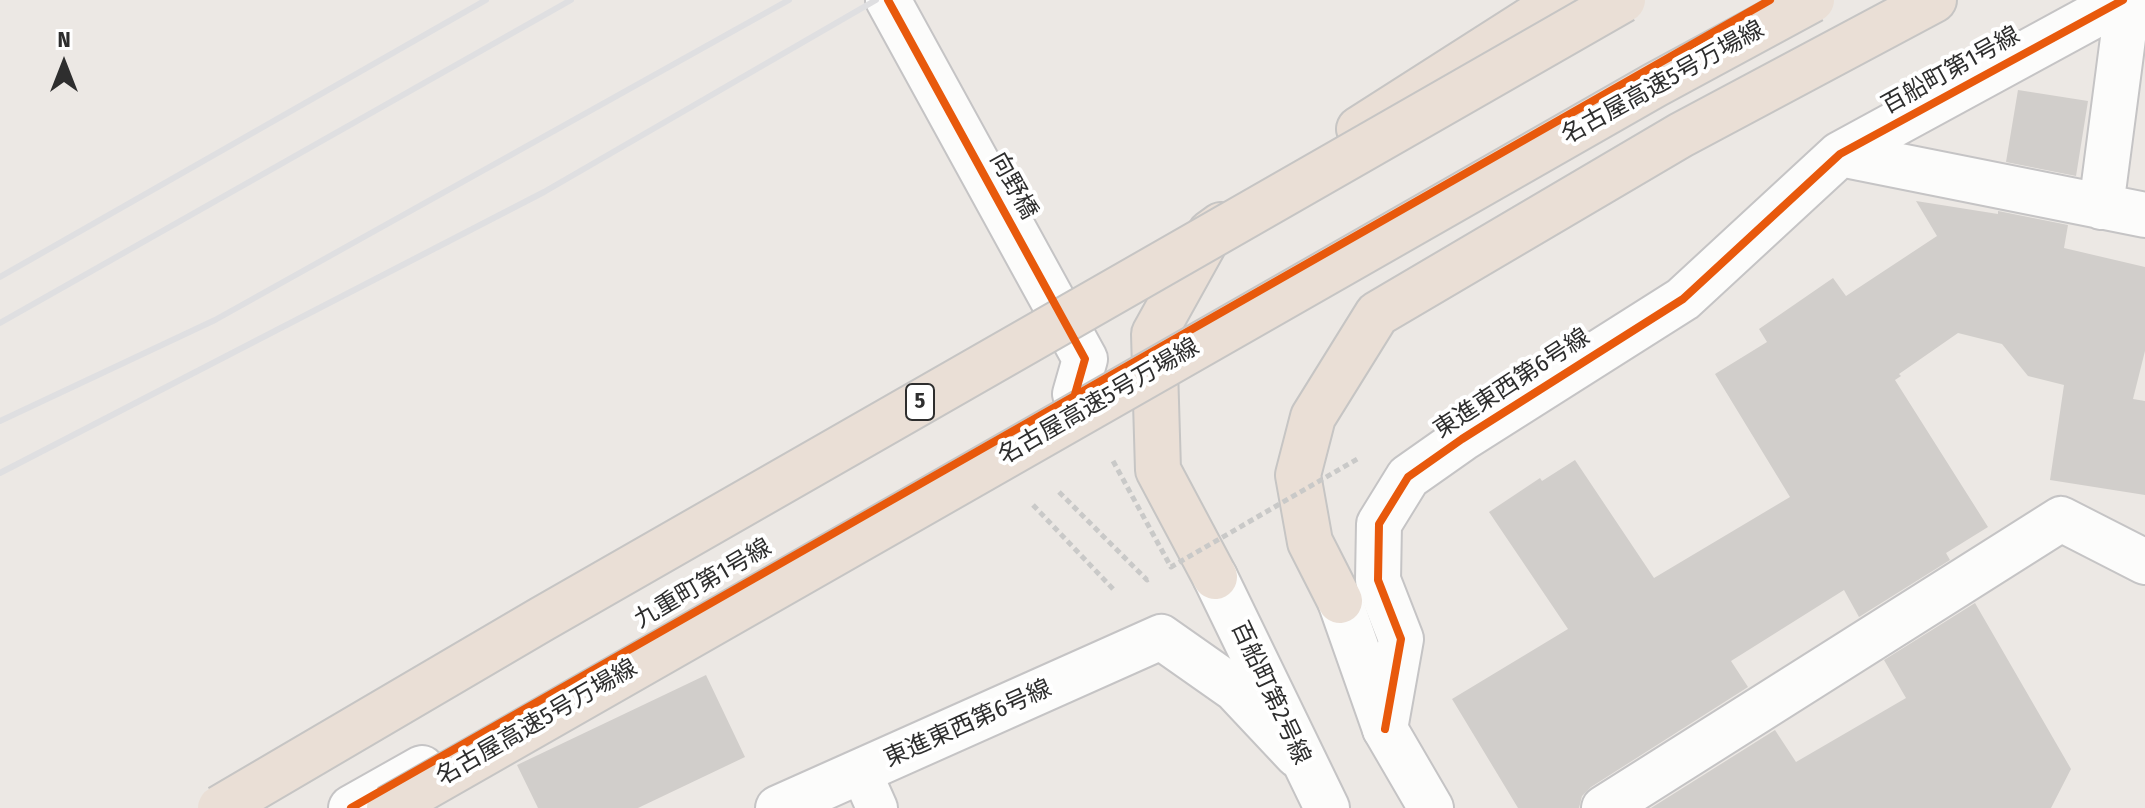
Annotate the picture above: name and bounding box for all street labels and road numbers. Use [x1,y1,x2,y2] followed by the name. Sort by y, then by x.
[1557,15,1769,151] street label: 名古屋高速5号万場線
[1877,21,2025,121] street label: 百船町第1号線
[983,148,1043,224] street label: 向野橋
[1429,323,1595,445] street label: 東進東西第6号線
[993,333,1205,471] street label: 名古屋高速5号万場線
[906,384,934,420] road number: 5
[629,533,777,635] street label: 九重町第1号線
[1224,617,1316,769] street label: 百船町第2号線
[431,654,643,792] street label: 名古屋高速5号万場線
[880,674,1056,774] street label: 東進東西第6号線

